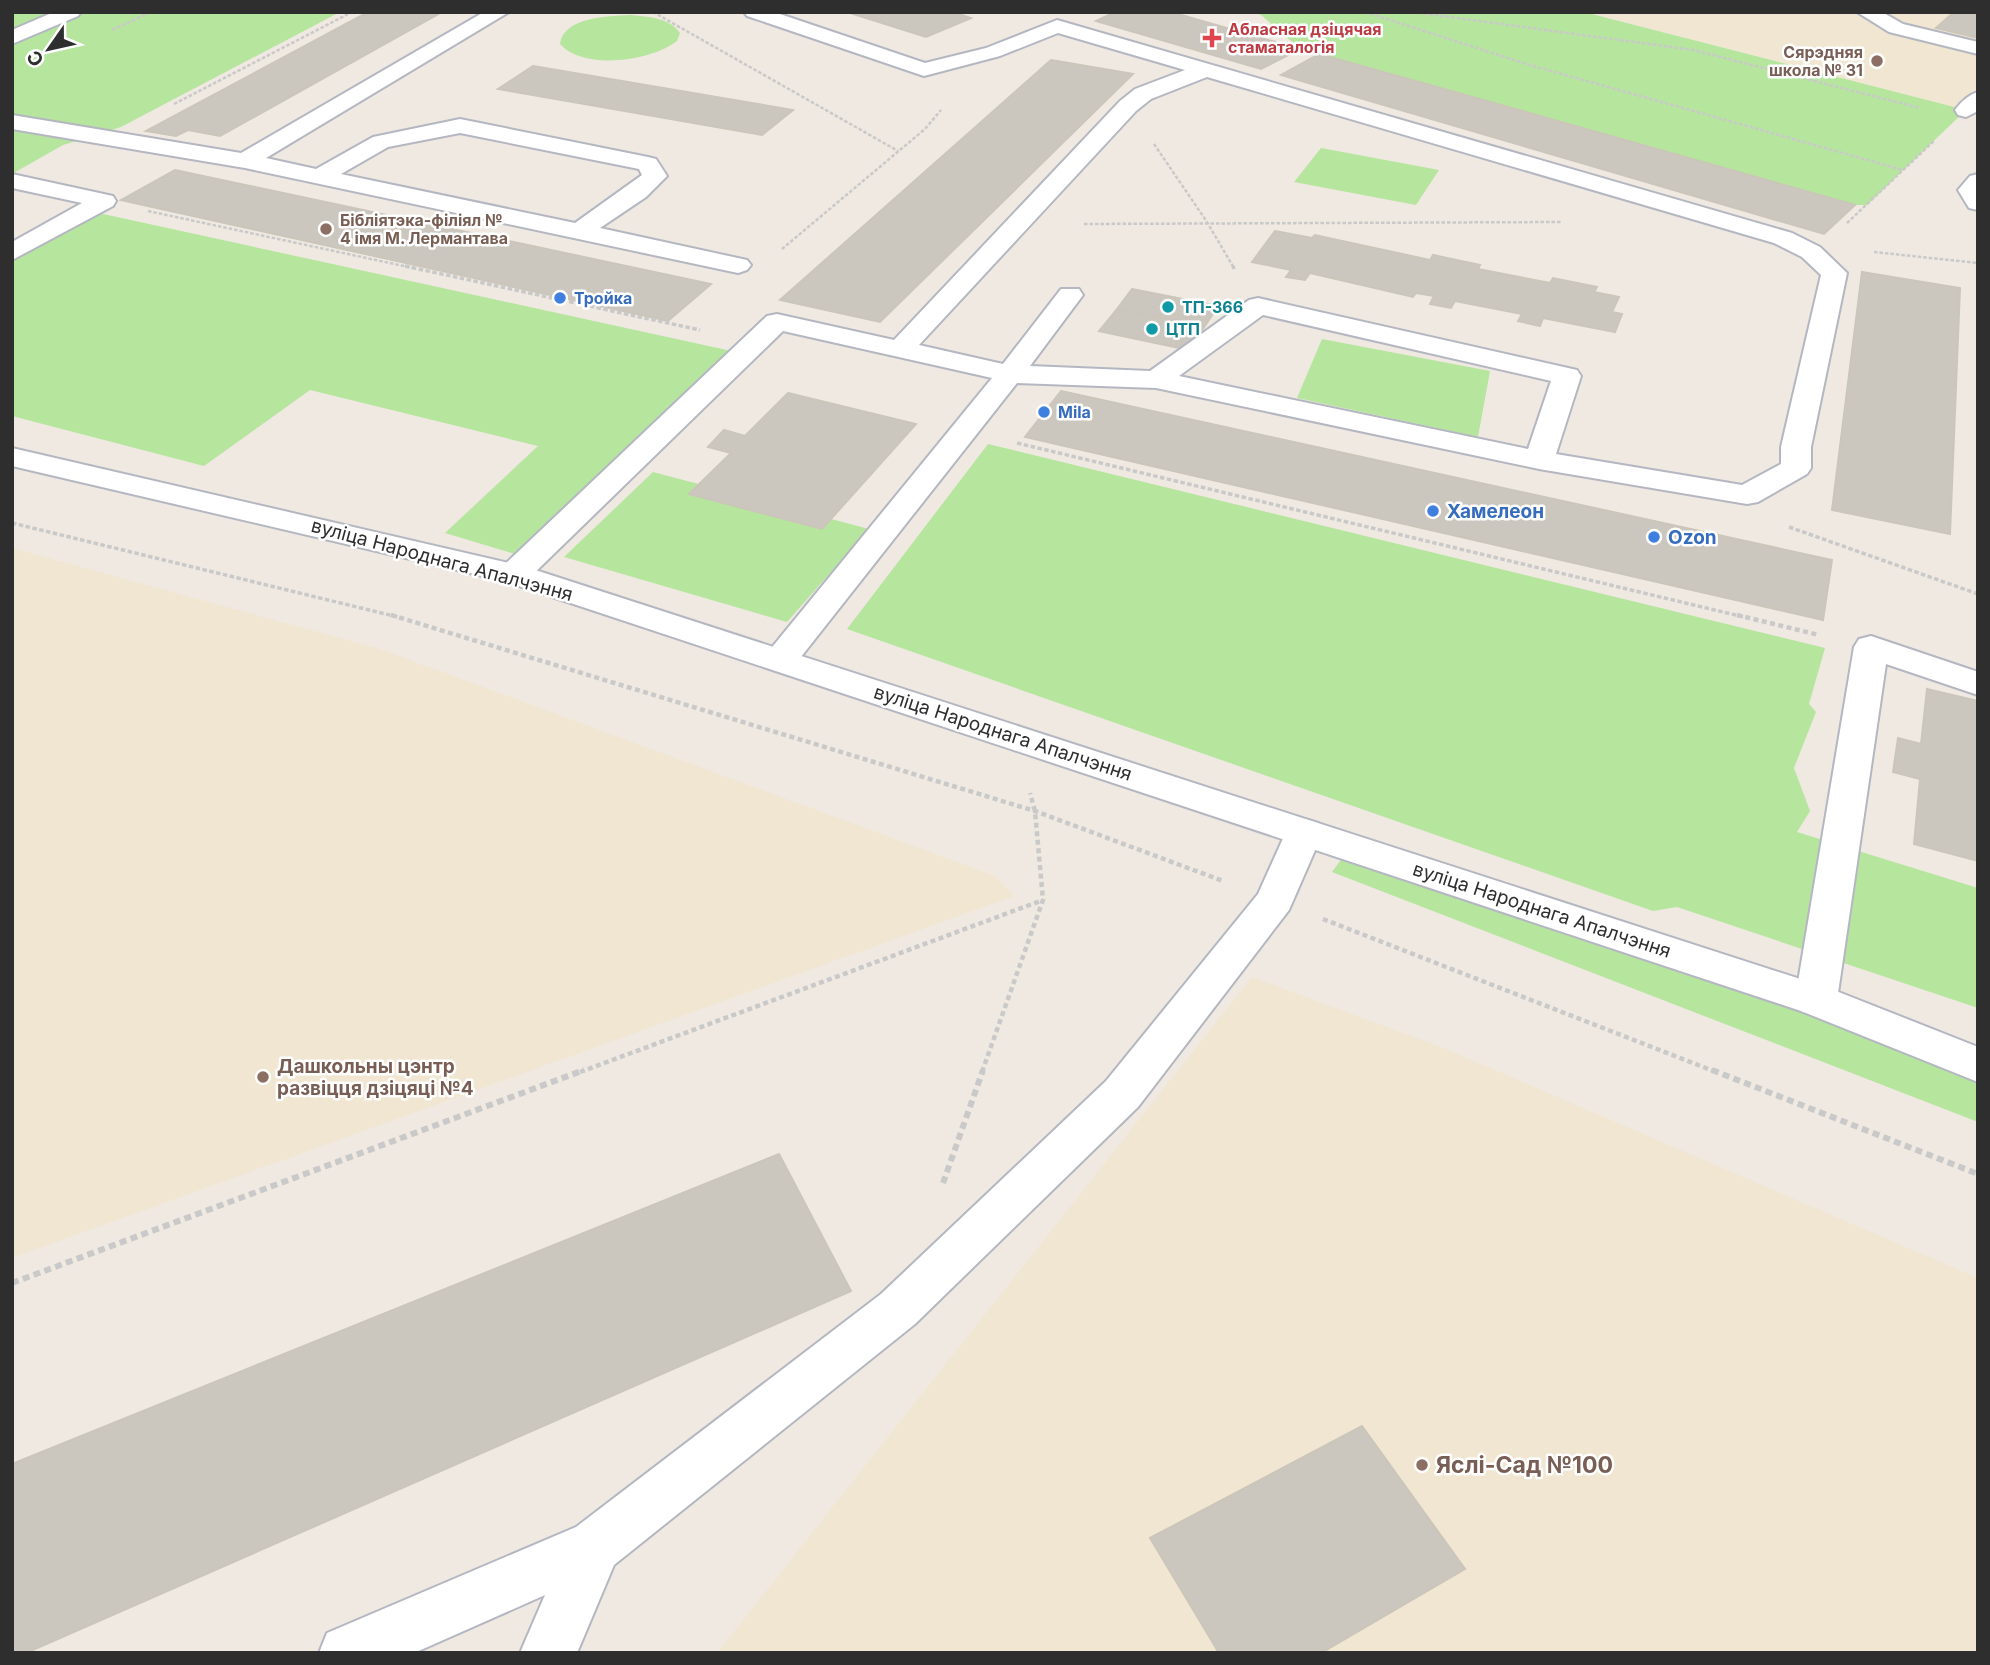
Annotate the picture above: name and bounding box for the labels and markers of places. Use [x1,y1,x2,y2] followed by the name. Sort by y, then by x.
[1228,19,1382,57] place label: Абласная дзіцячая стаматалогія
[1202,28,1222,48] marker: Абласная дзіцячая стаматалогія
[1769,42,1863,80] place label: Сярэдняя школа № 31
[1869,53,1885,69] marker: Сярэдняя школа № 31
[340,210,508,248] place label: Бібліятэка-філіял № 4 імя М. Лермантава
[318,221,334,237] marker: Бібліятэка-філіял № 4 імя М. Лермантава
[574,288,632,308] place label: Тройка
[552,290,568,306] marker: Тройка
[1182,297,1243,317] place label: ТП-366
[1160,299,1176,315] marker: ТП-366
[1166,319,1200,339] place label: ЦТП
[1144,321,1160,337] marker: ЦТП
[1058,402,1091,422] place label: Mila
[1036,404,1052,420] marker: Mila
[1447,500,1544,523] place label: Хамелеон
[1425,503,1441,519] marker: Хамелеон
[1668,526,1717,549] place label: Ozon
[1646,529,1662,545] marker: Ozon
[277,1055,474,1100] place label: Дашкольны цэнтр развіцця дзіцяці №4
[255,1069,271,1085] marker: Дашкольны цэнтр развіцця дзіцяці №4
[1436,1451,1613,1479] place label: Яслі-Сад №100
[1414,1457,1430,1473] marker: Яслі-Сад №100

